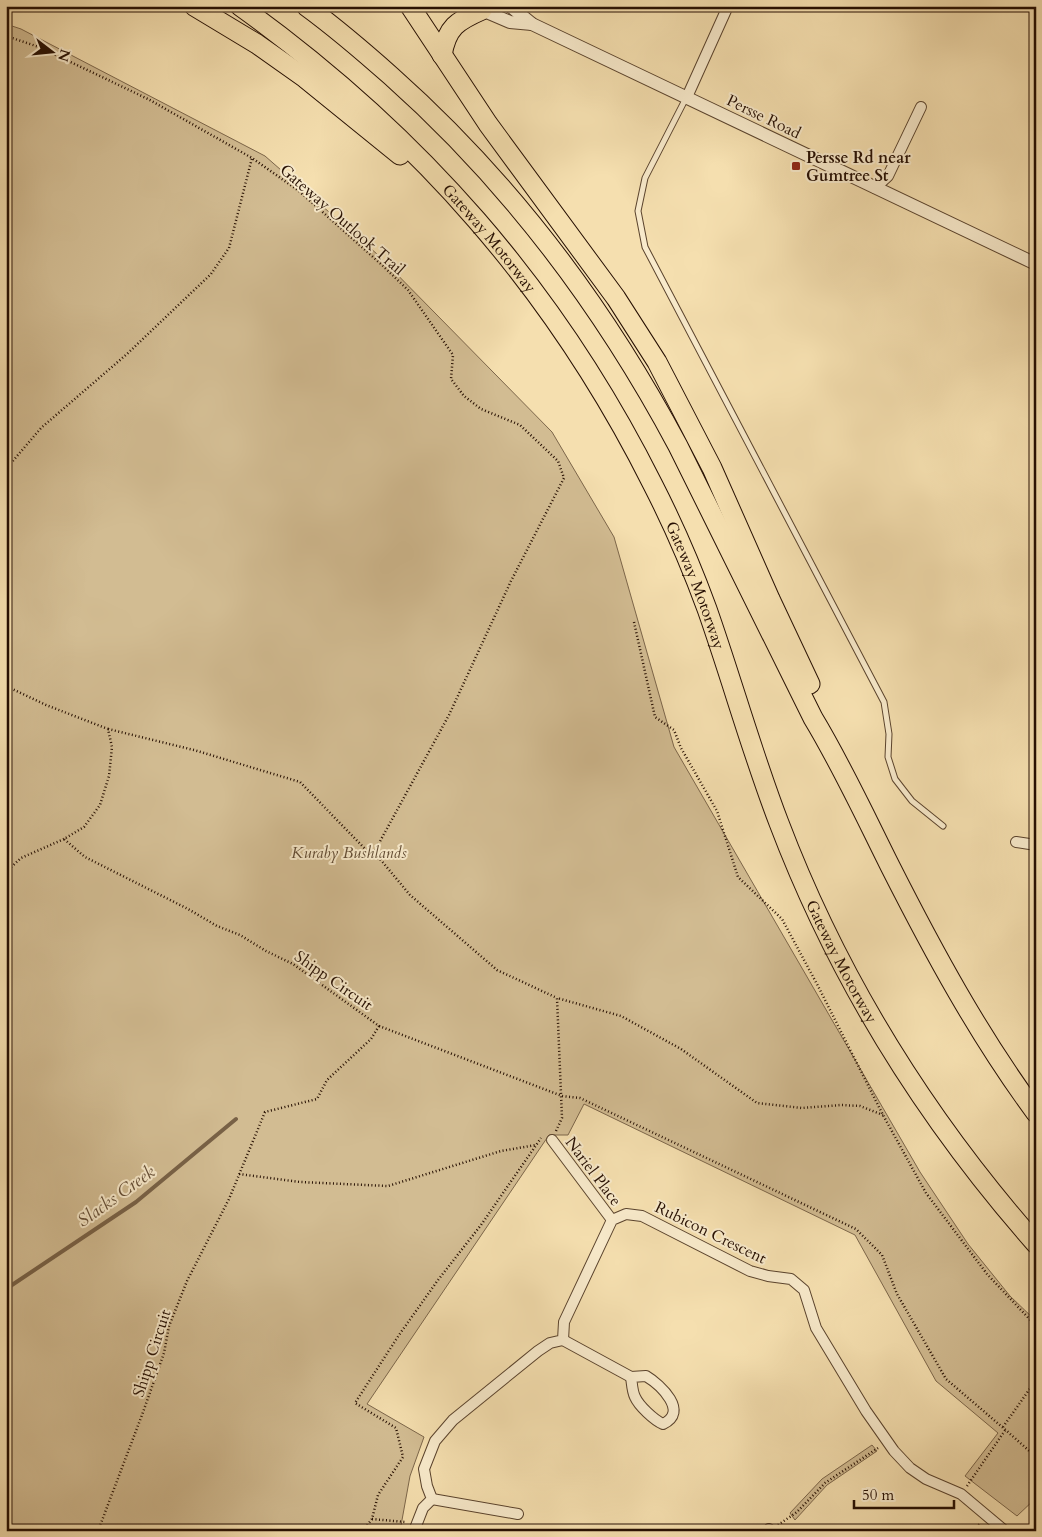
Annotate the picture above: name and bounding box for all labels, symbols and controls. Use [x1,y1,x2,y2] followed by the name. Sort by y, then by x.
[28,28,78,78] north arrow
[53,47,75,64] text: N
[723,89,805,145] street label: Persse Road
[806,147,911,187] place label: Persse Rd near Gumtree St
[275,159,410,280] street label: Gateway Outlook Trail
[790,160,802,172] marker: Persse Rd near Gumtree St
[437,179,541,298] street label: Gateway Motorway
[660,518,730,653] street label: Gateway Motorway
[291,842,407,864] park label: Kuraby Bushlands
[800,896,883,1028] street label: Gateway Motorway
[290,946,377,1016] street label: Shipp Circuit
[560,1132,627,1211] street label: Nariel Place
[72,1160,160,1233] water label: Slacks Creek
[651,1196,770,1269] street label: Rubicon Crescent
[127,1307,176,1400] street label: Shipp Circuit
[854,1477,954,1509] scale bar
[862,1485,894,1505] text: 50 m

